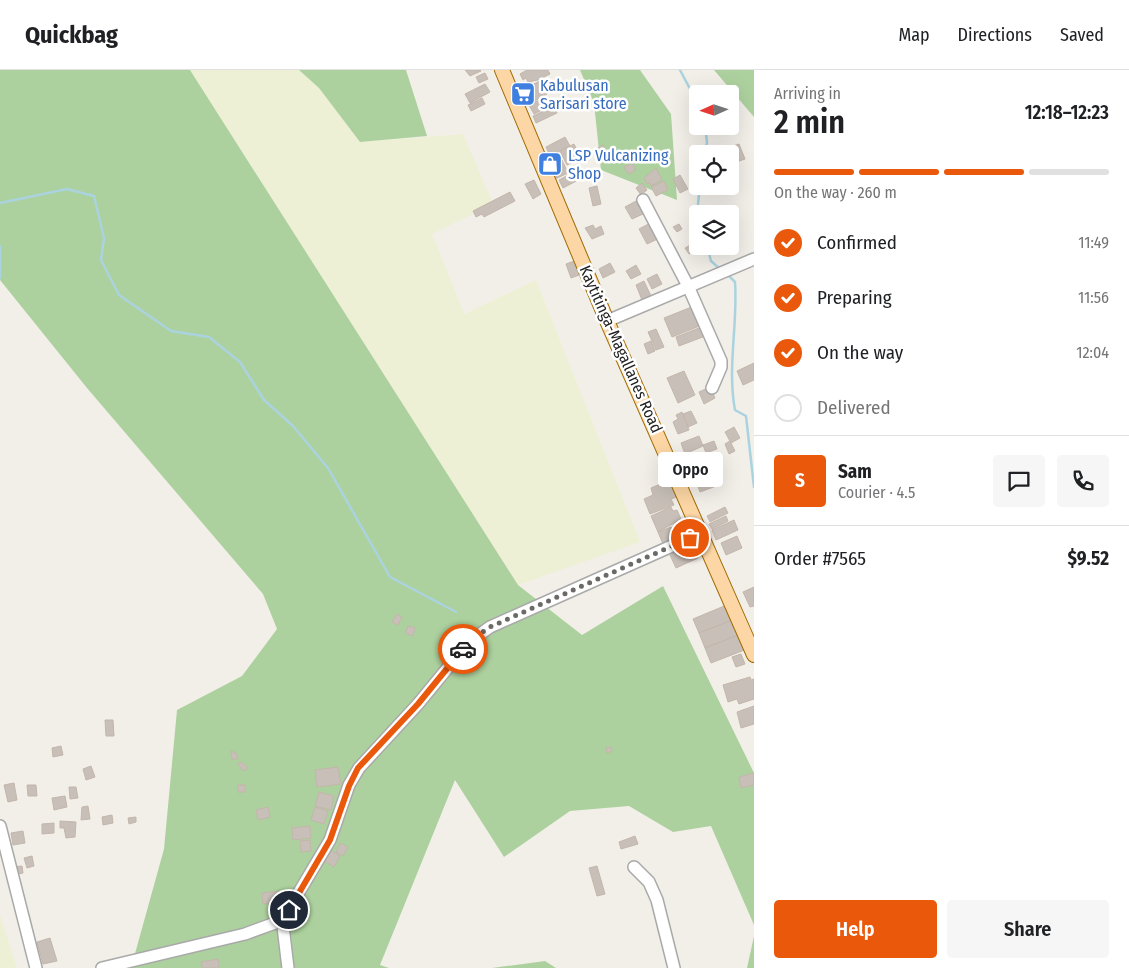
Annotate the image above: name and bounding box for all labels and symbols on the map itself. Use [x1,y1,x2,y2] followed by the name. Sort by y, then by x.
[540,76,627,113] place label: Kabulusan Sarisari store
[510,81,536,107] supermarket icon: Kabulusan Sarisari store
[689,85,739,135] north arrow
[568,146,669,183] place label: LSP Vulcanizing Shop
[537,151,563,177] shop icon: LSP Vulcanizing Shop
[575,262,667,436] street label: Kaytitinga-Magallanes Road
[658,453,722,488] callout: Oppo
[669,517,711,559] pin
[438,624,488,674] courier
[268,889,310,931] pin

